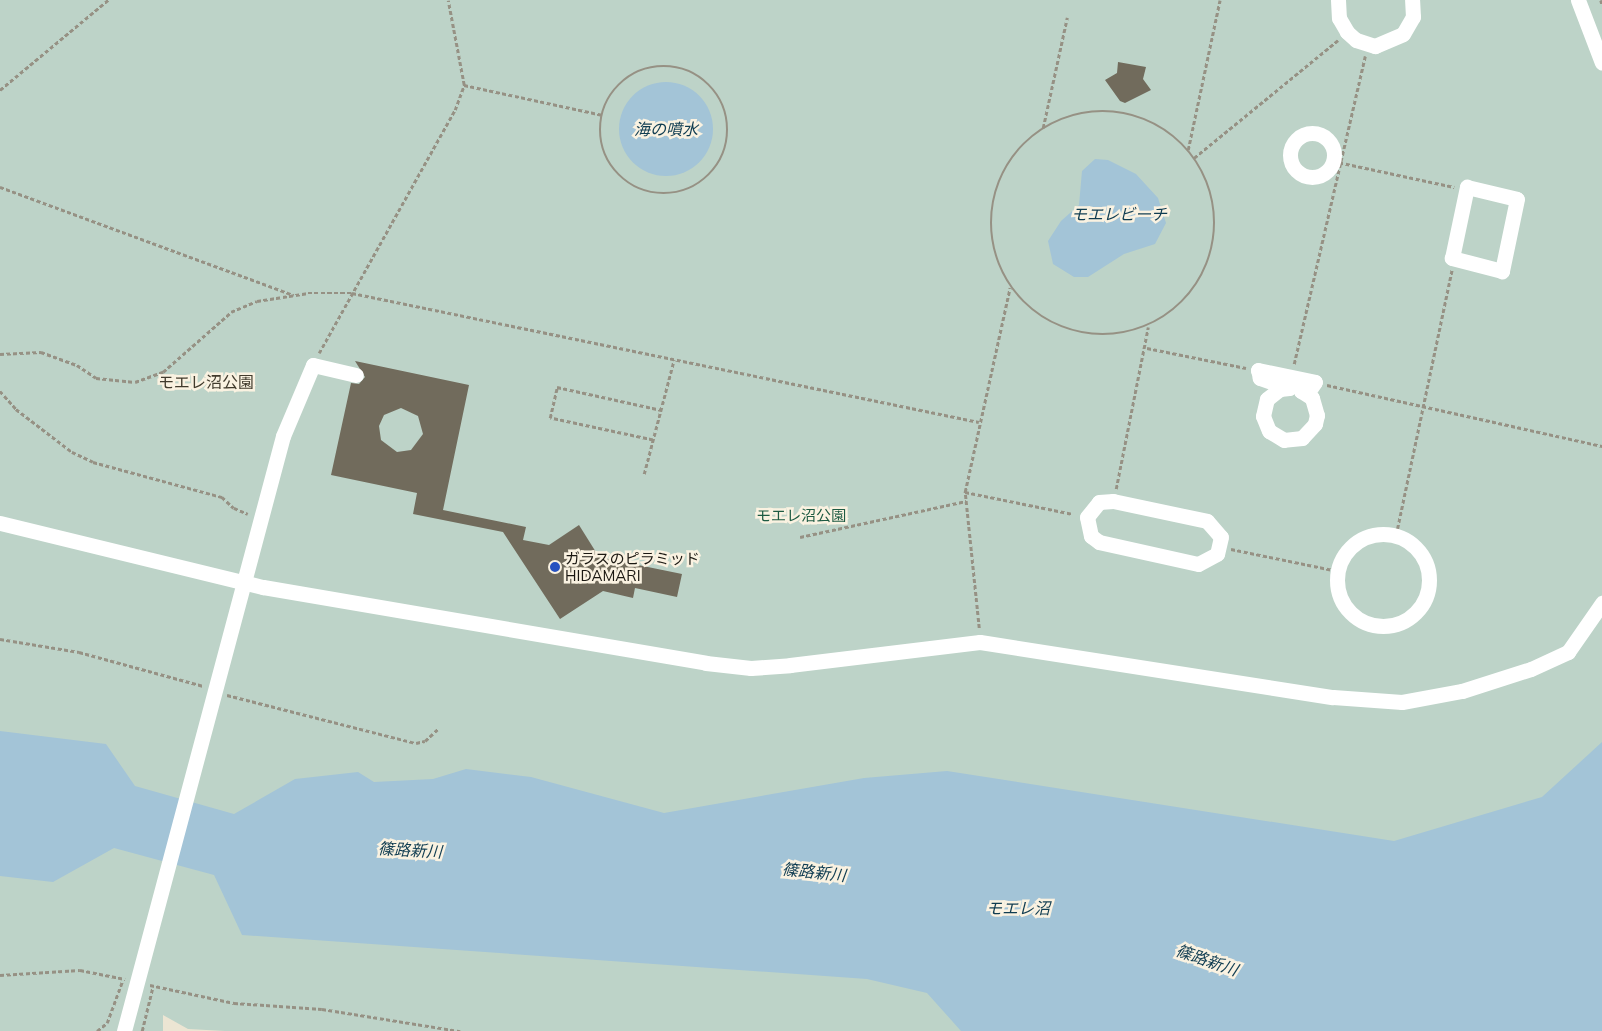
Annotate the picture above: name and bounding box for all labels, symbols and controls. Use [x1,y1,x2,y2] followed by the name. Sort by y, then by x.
[634,119,698,139] water label: 海の噴水
[1071,204,1167,224] water label: モエレビーチ
[158,372,254,392] district label: モエレ沼公園
[756,507,846,525] park label: モエレ沼公園
[565,549,700,584] place label: ガラスのピラミッド HIDAMARI
[549,561,561,573] marker: ガラスのピラミッド HIDAMARI
[378,839,442,861] water label: 篠路新川
[781,859,847,885] water label: 篠路新川
[986,898,1050,918] water label: モエレ沼
[1174,941,1240,979] water label: 篠路新川

